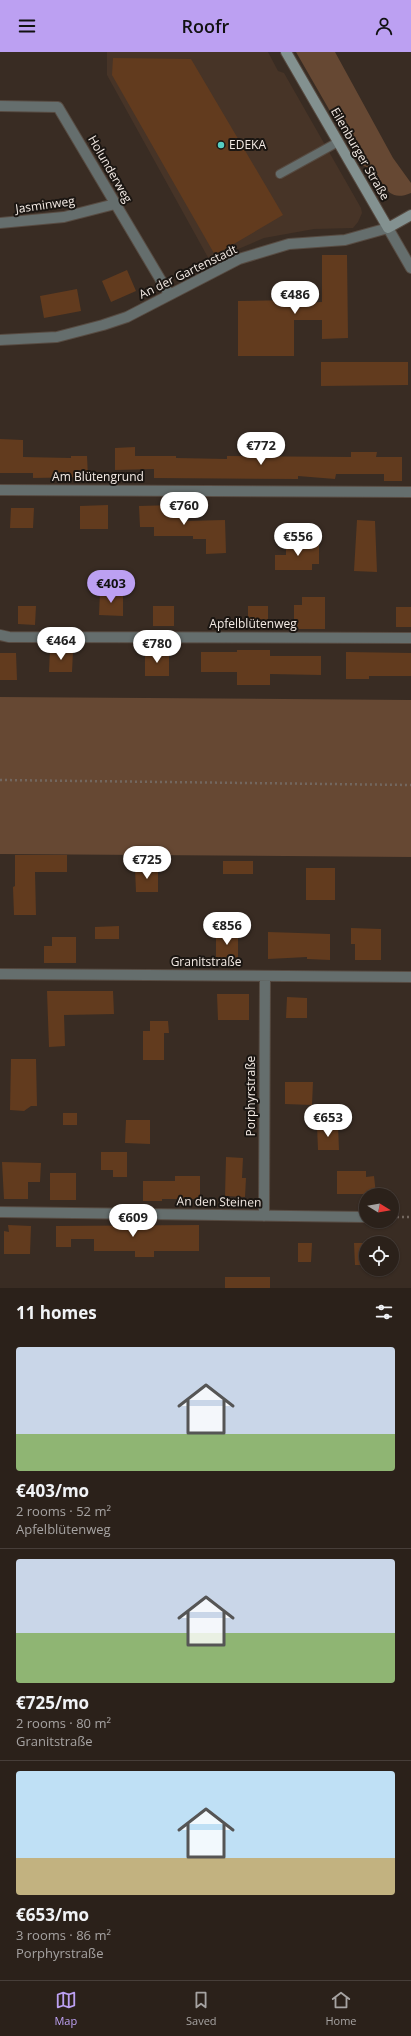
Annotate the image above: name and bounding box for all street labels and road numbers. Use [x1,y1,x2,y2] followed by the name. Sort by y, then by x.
[327,104,394,203] street label: Eilenburger Straße
[84,132,137,206] street label: Holunderweg
[13,192,76,217] street label: Jasminweg
[136,240,240,303] street label: An der Gartenstadt
[52,468,144,485] street label: Am Blütengrund
[209,615,297,632] street label: Apfelblütenweg
[171,953,242,970] street label: Granitstraße
[242,1055,259,1136] street label: Porphyrstraße
[177,1192,262,1211] street label: An den Steinen

